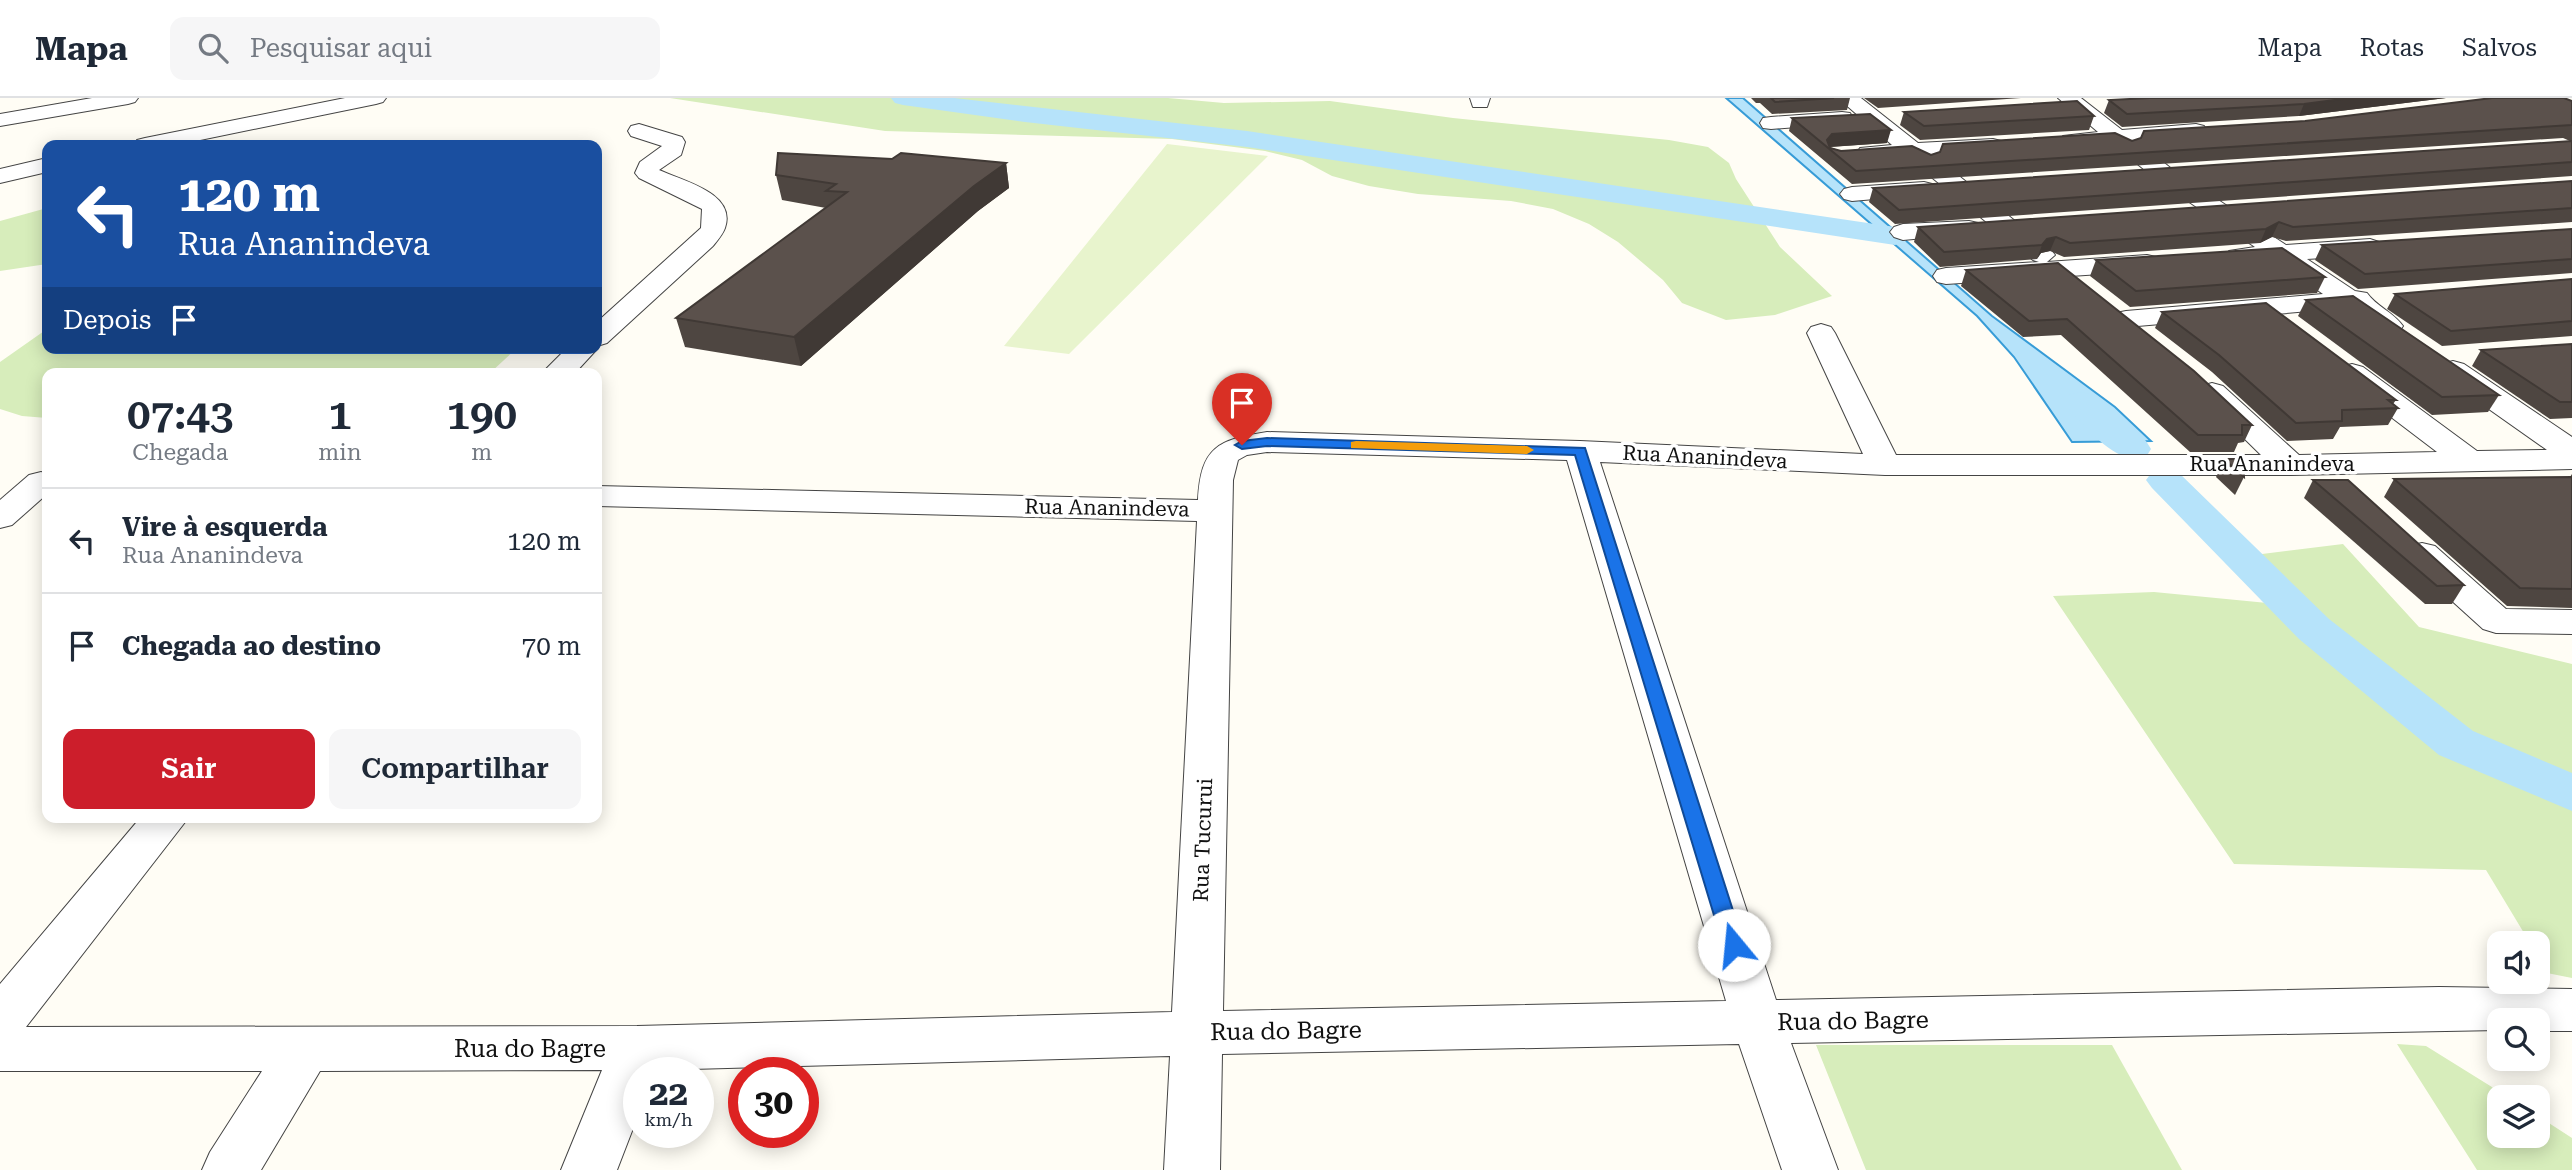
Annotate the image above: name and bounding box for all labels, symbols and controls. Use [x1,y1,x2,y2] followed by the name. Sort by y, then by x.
[170,17,660,80] search box
[35,29,128,68] text: Mapa
[194,29,232,67] icon: search
[250,33,432,63] text: Pesquisar aqui
[2258,34,2322,62] text: Mapa
[2360,34,2424,62] text: Rotas
[2462,34,2537,62] text: Salvos
[178,166,320,223] text: 120 m
[63,168,154,259] icon: left
[178,225,430,263] text: Rua Ananindeva
[165,301,203,339] icon: arrive
[63,305,151,335] text: Depois
[1212,373,1272,445] pin
[1223,384,1261,422] icon: arrive
[127,390,233,439] text: 07:43
[328,390,352,439] text: 1
[446,390,517,439] text: 190
[132,439,228,466] text: Chegada
[318,439,362,466] text: min
[471,439,492,466] text: m
[1622,441,1789,473] street label: Rua Ananindeva
[2189,452,2355,476] street label: Rua Ananindeva
[1024,495,1190,521] street label: Rua Ananindeva
[122,512,327,542] text: Vire à esquerda
[63,522,101,560] icon: left
[507,526,581,556] text: 120 m
[122,542,303,569] text: Rua Ananindeva
[63,627,101,665] icon: arrive
[122,631,381,661] text: Chegada ao destino
[522,631,581,661] text: 70 m
[63,729,315,809] button: Sair
[329,729,581,809] button: Compartilhar
[1189,777,1217,902] street label: Rua Tucurui
[1697,908,1771,982] position arrow
[2487,931,2550,1148] map controls
[2487,931,2550,994] button: sound
[1777,1006,1929,1036] street label: Rua do Bagre
[2487,1008,2550,1071] button: search
[1210,1016,1362,1046] street label: Rua do Bagre
[454,1035,606,1063] street label: Rua do Bagre
[728,1057,819,1148] speed limit sign: 30
[649,1073,688,1114] text: 22
[2487,1085,2550,1148] button: layers
[644,1109,693,1130] text: km/h

